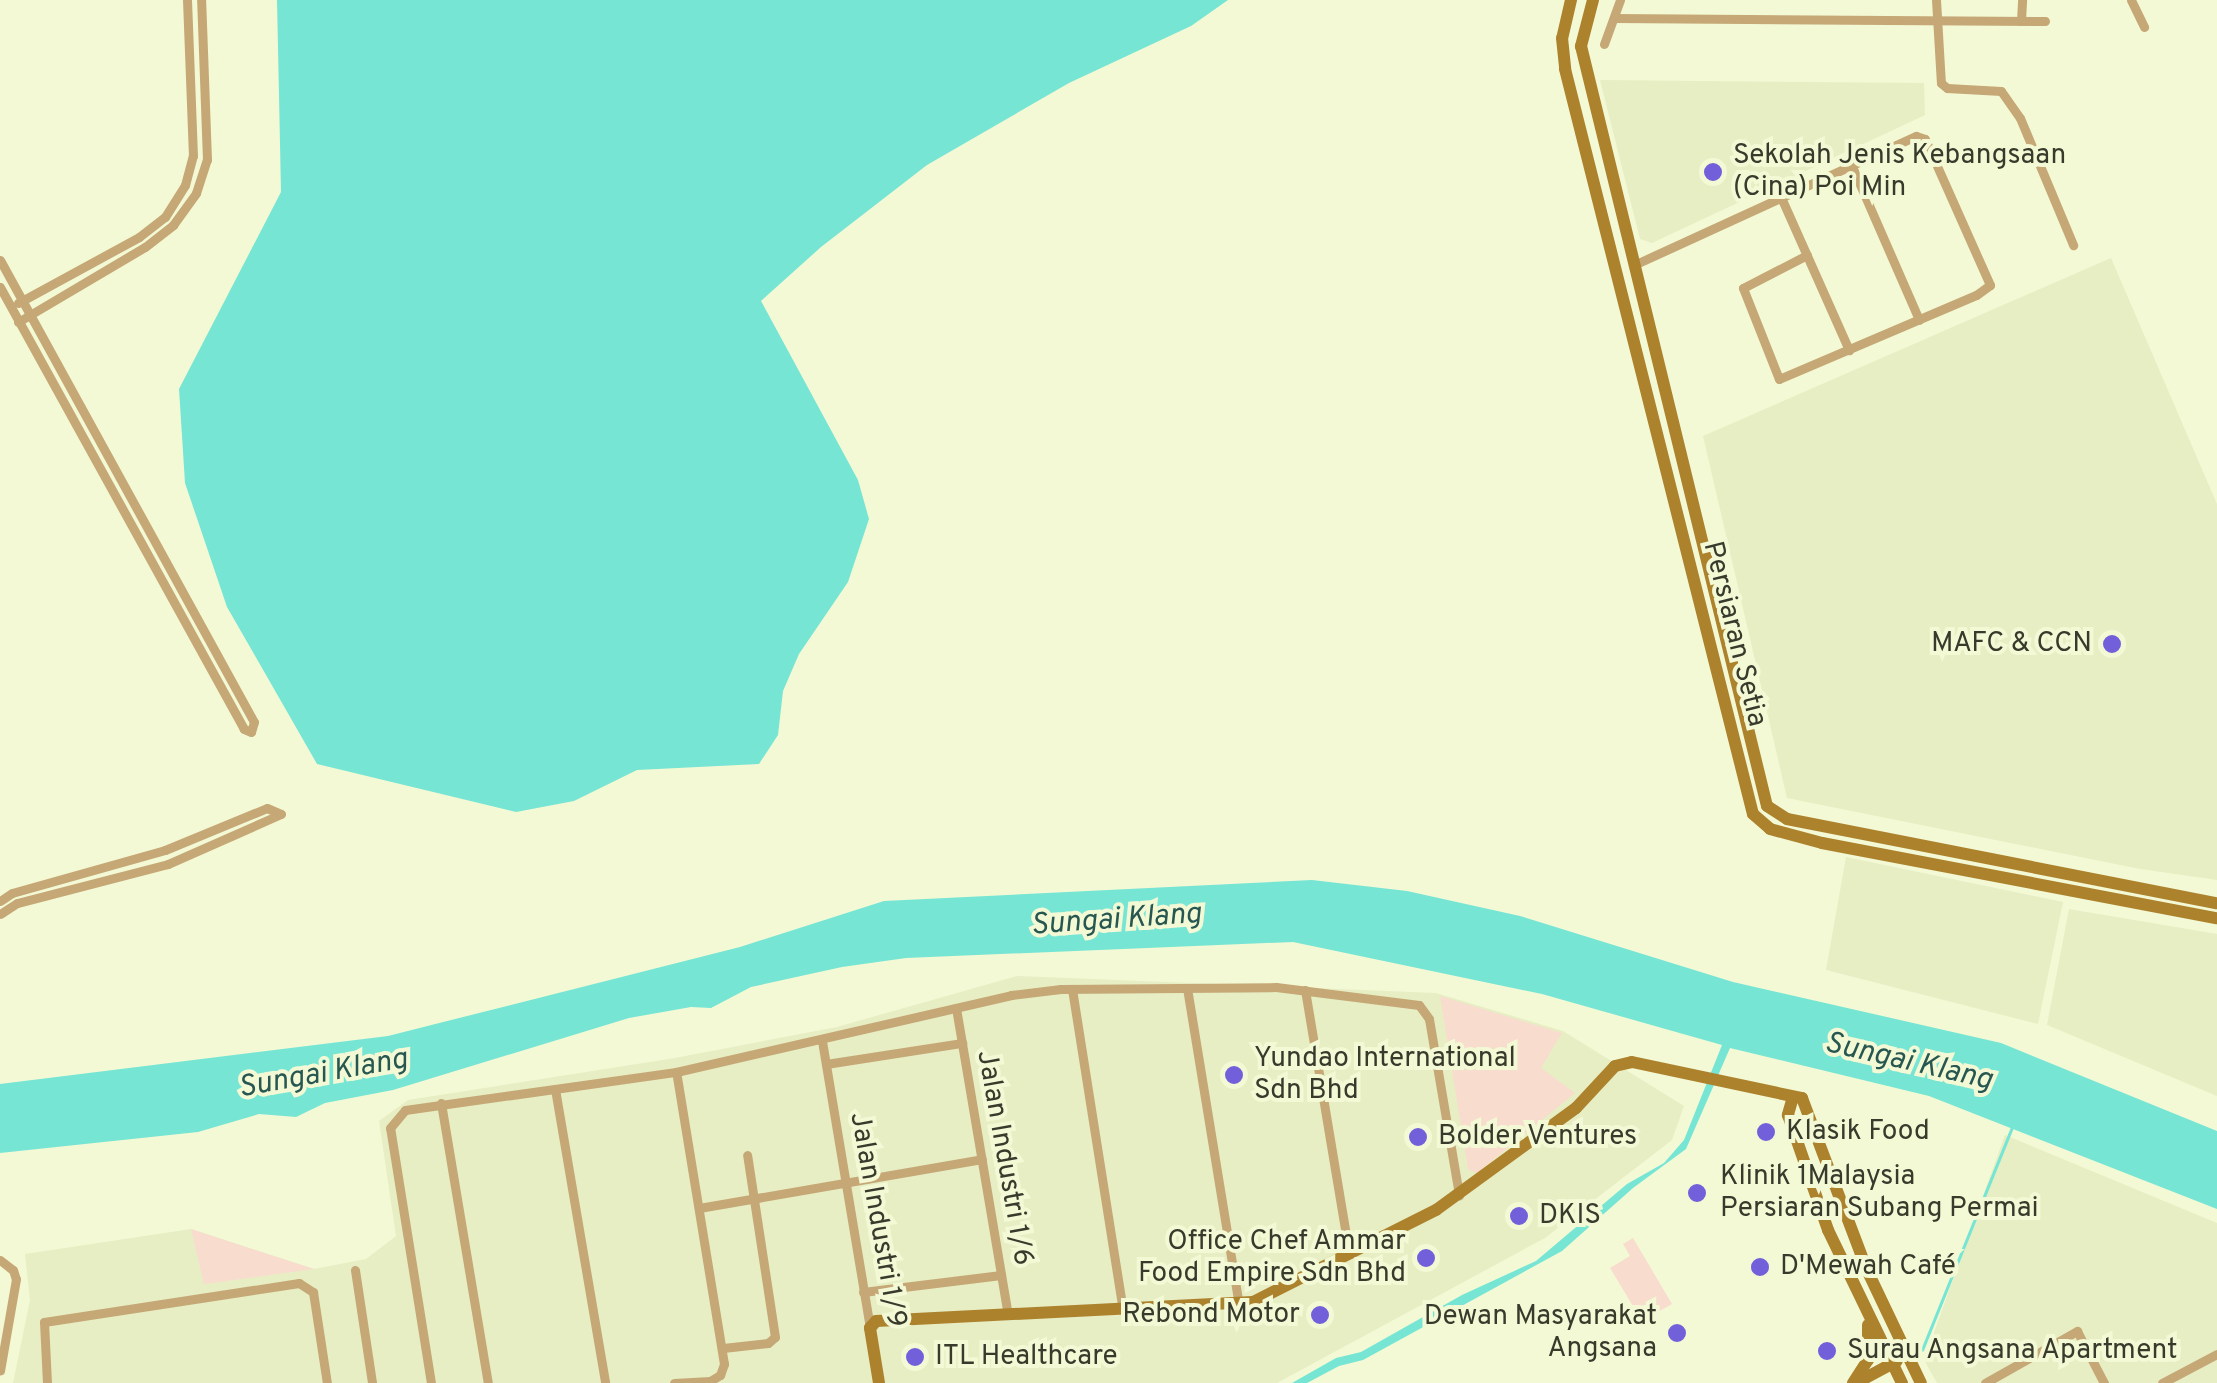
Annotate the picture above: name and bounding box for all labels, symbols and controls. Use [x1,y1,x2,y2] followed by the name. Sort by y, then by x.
[1733,139,2066,205] place label: Sekolah Jenis Kebangsaan (Cina) Poi Min
[1702,161,1724,183] marker: Sekolah Jenis Kebangsaan (Cina) Poi Min
[1695,538,1773,730] street label: Persiaran Setia
[1931,627,2092,661] place label: MAFC & CCN
[2101,633,2123,655] marker: MAFC & CCN
[1029,897,1203,945] water label: Sungai Klang
[1821,1026,1995,1100] water label: Sungai Klang
[236,1042,410,1108] water label: Sungai Klang
[1254,1042,1516,1108] place label: Yundao International Sdn Bhd
[969,1048,1039,1268] street label: Jalan Industri 1/6
[1223,1064,1245,1086] marker: Yundao International Sdn Bhd
[842,1110,912,1330] street label: Jalan Industri 1/9
[1786,1115,1930,1149] place label: Klasik Food
[1438,1120,1638,1154] place label: Bolder Ventures
[1755,1121,1777,1143] marker: Klasik Food
[1407,1126,1429,1148] marker: Bolder Ventures
[1720,1160,2039,1226] place label: Klinik 1Malaysia Persiaran Subang Permai
[1684,1180,1710,1206] marker: Klinik 1Malaysia Persiaran Subang Permai
[1539,1199,1601,1233] place label: DKIS
[1508,1205,1530,1227] marker: DKIS
[1138,1225,1406,1291] place label: Office Chef Ammar Food Empire Sdn Bhd
[1415,1247,1437,1269] marker: Office Chef Ammar Food Empire Sdn Bhd
[1780,1250,1956,1284] place label: D'Mewah Café
[1749,1256,1771,1278] marker: D'Mewah Café
[1122,1298,1300,1332] place label: Rebond Motor
[1424,1300,1657,1366] place label: Dewan Masyarakat Angsana
[1309,1304,1331,1326] marker: Rebond Motor
[1666,1322,1688,1344] marker: Dewan Masyarakat Angsana
[1847,1334,2180,1368] place label: Surau Angsana Apartment
[935,1340,1118,1374] place label: ITL Healthcare
[1816,1340,1838,1362] marker: Surau Angsana Apartment
[904,1346,926,1368] marker: ITL Healthcare

